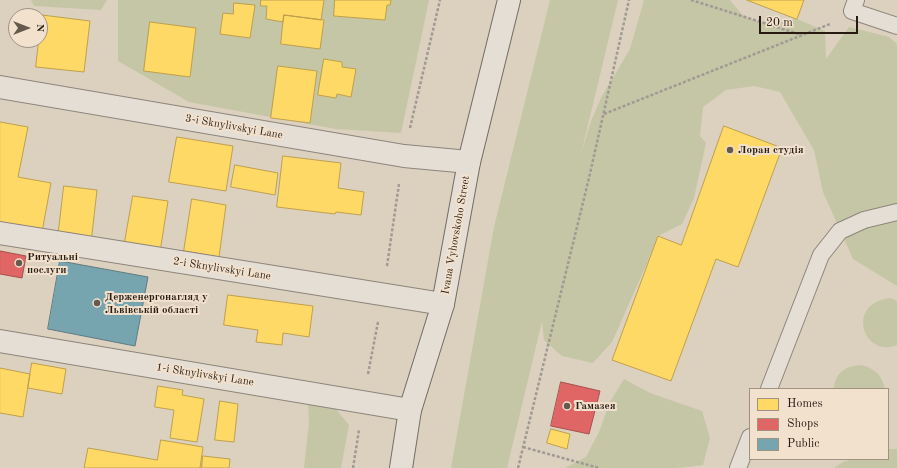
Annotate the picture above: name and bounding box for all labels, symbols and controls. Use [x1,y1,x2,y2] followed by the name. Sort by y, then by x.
[8,8,48,48] north arrow
[761,8,860,34] scale bar
[766,17,793,29] text: 20 m
[34,24,45,32] text: N
[184,112,284,142] street label: 3-i Sknylivskyi Lane
[738,143,804,157] place label: Лоран студія
[725,145,735,155] marker: Лоран студія
[439,175,473,295] street label: Ivana Vyhovskoho Street
[27,250,78,276] place label: Ритуальні послуги
[172,255,272,283] street label: 2-i Sknylivskyi Lane
[14,258,24,268] marker: Ритуальні послуги
[105,290,208,316] place label: Держенергонагляд у Львівській області
[92,298,102,308] marker: Держенергонагляд у Львівській області
[155,361,255,389] street label: 1-i Sknylivskyi Lane
[749,388,889,460] legend
[787,398,823,410] text: Homes
[575,399,616,413] place label: Гамазея
[562,401,572,411] marker: Гамазея
[787,418,818,430] text: Shops
[787,438,819,450] text: Public

